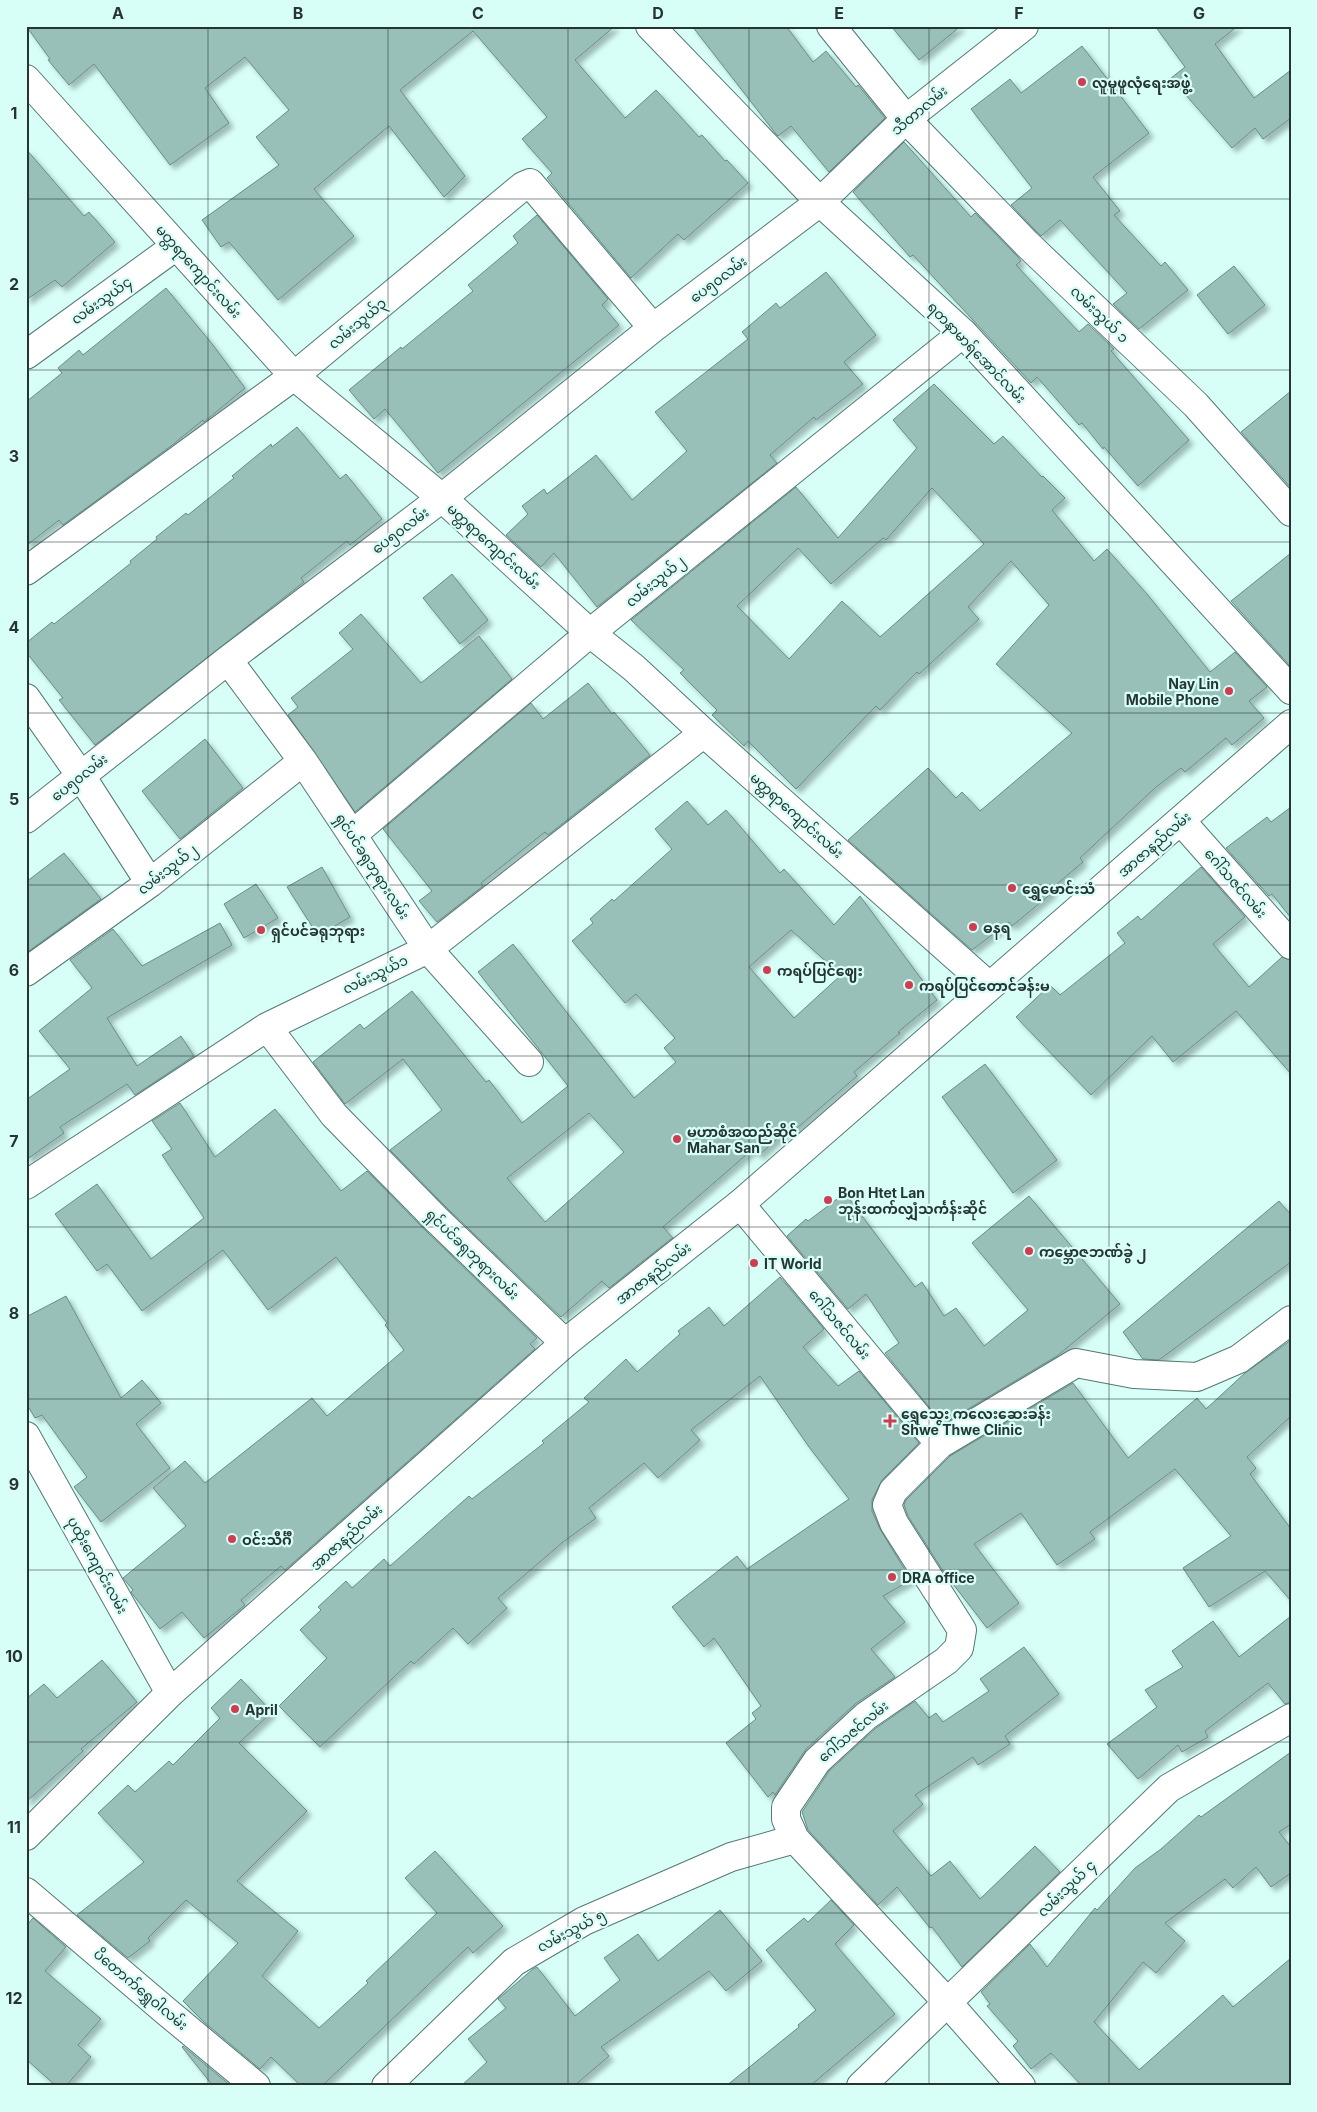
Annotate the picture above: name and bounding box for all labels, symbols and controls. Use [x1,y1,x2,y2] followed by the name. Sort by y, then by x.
[112,3,124,23] text: A
[293,3,303,23] text: B
[472,3,484,23] text: C
[652,3,664,23] text: D
[834,3,844,23] text: E
[1014,3,1024,23] text: F
[1193,3,1205,23] text: G
[1092,73,1193,95] place label: လူမူဖူလုံရေးအဖွဲ့
[1076,76,1088,88] marker: လူမူဖူလုံရေးအဖွဲ့
[887,81,950,138] street label: သီတာလမ်း
[11,103,17,123] text: 1
[150,220,246,324] street label: မတ္တရာကျောင်းလမ်း
[686,251,752,309] street label: ပေ၅၀လမ်း
[67,272,137,331] street label: လမ်းသွယ်၄
[9,274,19,294] text: 2
[1065,281,1133,348] street label: လမ်းသွယ် ၁
[324,293,392,355] street label: လမ်းသွယ်၃
[921,297,1031,409] street label: ရတနာမာရ်အောင်လမ်း
[9,446,19,466] text: 3
[441,499,545,595] street label: မတ္တရာကျောင်းလမ်း
[368,502,434,560] street label: ပေ၅၀လမ်း
[621,551,690,613] street label: လမ်းသွယ်၂
[9,617,20,637] text: 4
[1126,675,1219,708] place label: Nay Lin Mobile Phone
[1223,685,1235,697] marker: Nay Lin Mobile Phone
[47,749,113,807] street label: ပေ၅၀လမ်း
[744,768,848,864] street label: မတ္တရာကျောင်းလမ်း
[9,789,19,809] text: 5
[1113,807,1196,883] street label: အာဇာနည်လမ်း
[329,809,414,924] street label: ရှင်ပင်ခရုဘုရားလမ်း
[133,840,203,901] street label: လမ်းသွယ်၂
[1201,844,1271,921] street label: ဂေါ်သဇင်လမ်း
[1022,879,1095,901] place label: ရွှေမောင်းသံ
[1006,882,1018,894] marker: ရွှေမောင်းသံ
[983,919,1012,940] place label: ဓနရ
[271,921,365,943] place label: ရှင်ပင်ခရုဘုရား
[967,921,979,933] marker: ဓနရ
[255,924,267,936] marker: ရှင်ပင်ခရုဘုရား
[339,950,412,1000] street label: လမ်းသွယ်၁
[9,960,19,980] text: 6
[777,961,863,983] place label: ကရပ်ပြင်ဈေး
[761,964,773,976] marker: ကရပ်ပြင်ဈေး
[919,976,1050,998] place label: ကရပ်ပြင်တောင်ခန်းမ
[903,979,915,991] marker: ကရပ်ပြင်တောင်ခန်းမ
[687,1122,798,1156] place label: မဟာစံအထည်ဆိုင် Mahar San
[9,1131,19,1151] text: 7
[671,1133,683,1145] marker: မဟာစံအထည်ဆိုင် Mahar San
[838,1184,987,1221] place label: Bon Htet Lan ဘုန်းထက်လျှံသင်္ကန်းဆိုင်
[822,1194,834,1206] marker: Bon Htet Lan ဘုန်းထက်လျှံသင်္ကန်းဆိုင်
[420,1205,524,1306] street label: ရှင်ပင်ခရုဘုရားလမ်း
[611,1238,696,1311] street label: အာဇာနည်လမ်း
[1039,1242,1146,1264] place label: ကမ္ဘောဇဘဏ်ခွဲ ၂
[1023,1245,1035,1257] marker: ကမ္ဘောဇဘဏ်ခွဲ ၂
[764,1255,822,1272] place label: IT World
[748,1257,760,1269] marker: IT World
[806,1285,875,1363] street label: ဂေါ်သဇင်လမ်း
[9,1303,19,1323] text: 8
[901,1404,1051,1438] place label: ရွှေသွေး ကလေးဆေးခန်း Shwe Thwe Clinic
[883,1414,897,1428] marker: ရွှေသွေး ကလေးဆေးခန်း Shwe Thwe Clinic
[9,1474,19,1494] text: 9
[306,1500,388,1577] street label: အာဇာနည်လမ်း
[61,1513,133,1618] street label: ပုထိုးကျောင်းလမ်း
[242,1530,292,1548] place label: ဝင်းသီင်္ဂီ
[226,1533,238,1545] marker: ဝင်းသီင်္ဂီ
[902,1569,975,1586] place label: DRA office
[886,1571,898,1583] marker: DRA office
[5,1646,23,1666] text: 10
[814,1696,892,1765] street label: ဂေါ်သဇင်လမ်း
[245,1701,278,1718] place label: April
[229,1703,241,1715] marker: April
[7,1817,21,1837] text: 11
[1033,1855,1101,1923] street label: လမ်းသွယ် ၄
[533,1904,610,1959] street label: လမ်းသွယ် ၅
[88,1944,192,2036] street label: ပိတောက်ရွှေဝါလမ်း
[6,1988,22,2008] text: 12

